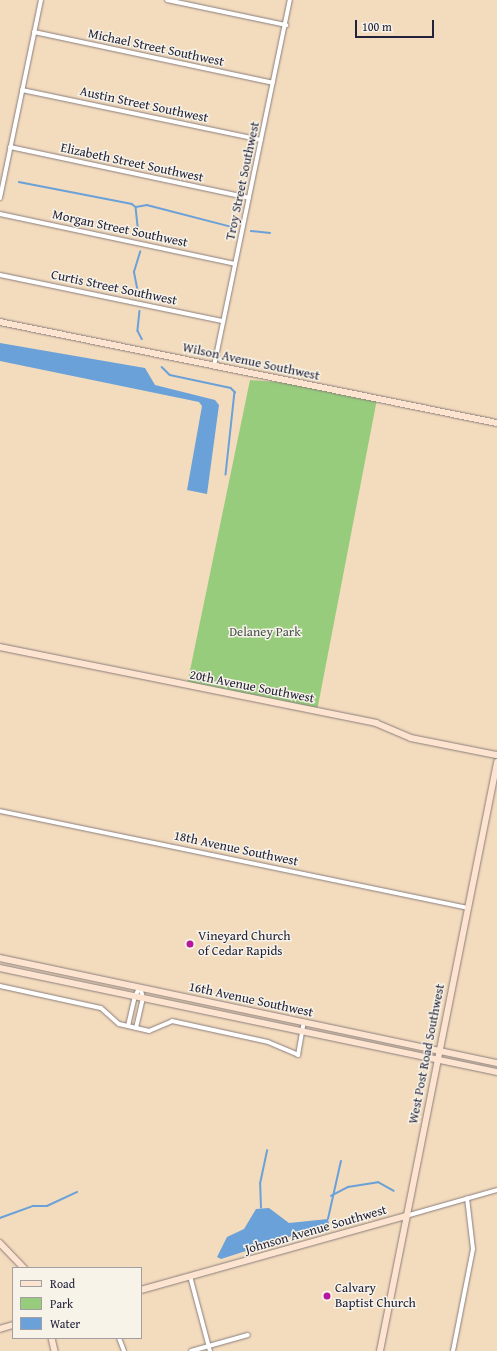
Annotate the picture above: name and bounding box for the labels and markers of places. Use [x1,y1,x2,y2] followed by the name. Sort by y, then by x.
[198,929,290,960] place label: Vineyard Church of Cedar Rapids
[185,939,195,949] marker: Vineyard Church of Cedar Rapids
[335,1281,416,1312] place label: Calvary Baptist Church
[322,1291,332,1301] marker: Calvary Baptist Church

